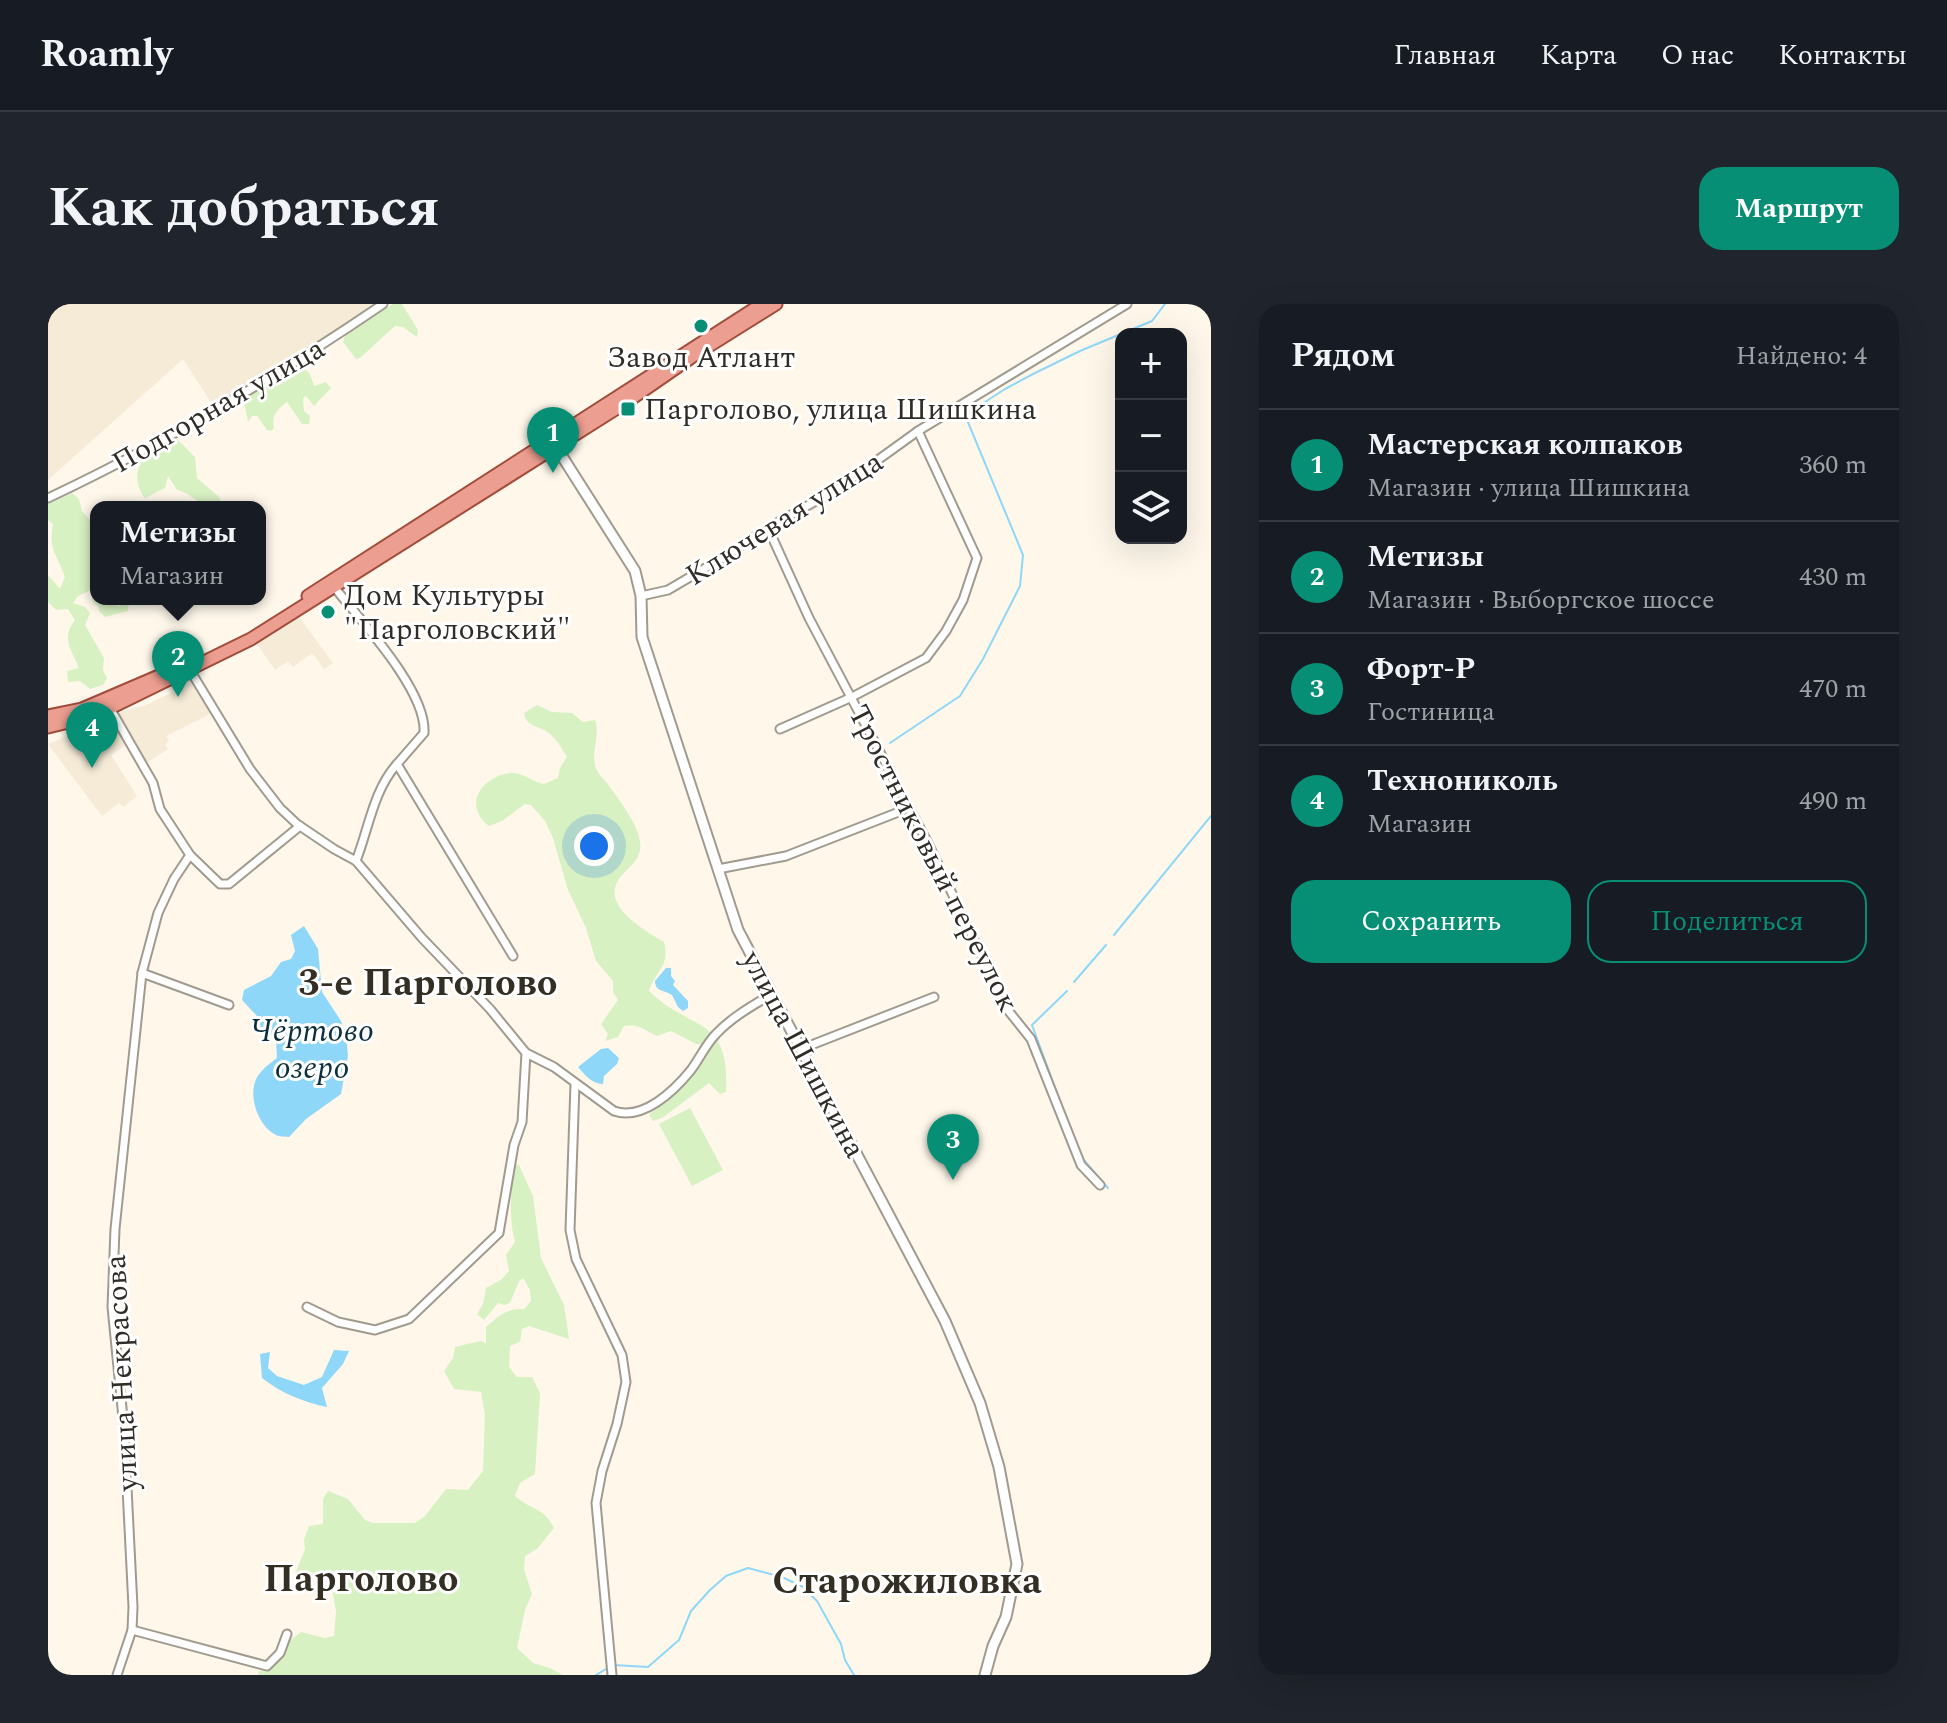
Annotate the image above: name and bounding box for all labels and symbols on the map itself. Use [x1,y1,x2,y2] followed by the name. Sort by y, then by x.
[692,317,710,335] marker: Завод Атлант
[103,326,334,486] street label: Подгорная улица
[607,335,795,381] place label: Завод Атлант
[644,387,1037,433] place label: Парголово, улица Шишкина
[619,400,637,418] marker: Парголово, улица Шишкина
[527,407,579,473] pin: 1
[677,439,893,598] street label: Ключевая улица
[344,573,570,653] place label: Дом Культуры "Парголовский"
[319,603,337,621] marker: Дом Культуры "Парголовский"
[152,631,204,697] pin: 2
[836,697,1031,1020] street label: Тростниковый переулок
[66,702,118,768] pin: 4
[574,826,614,866] your location
[728,941,877,1167] street label: улица Шишкина
[298,955,558,1013] district label: 3-е Парголово
[250,1007,374,1093] water label: Чёртово озеро
[927,1114,979,1180] pin: 3
[93,1253,151,1493] street label: улица Некрасова
[263,1551,459,1609] district label: Парголово
[772,1553,1042,1611] district label: Старожиловка

